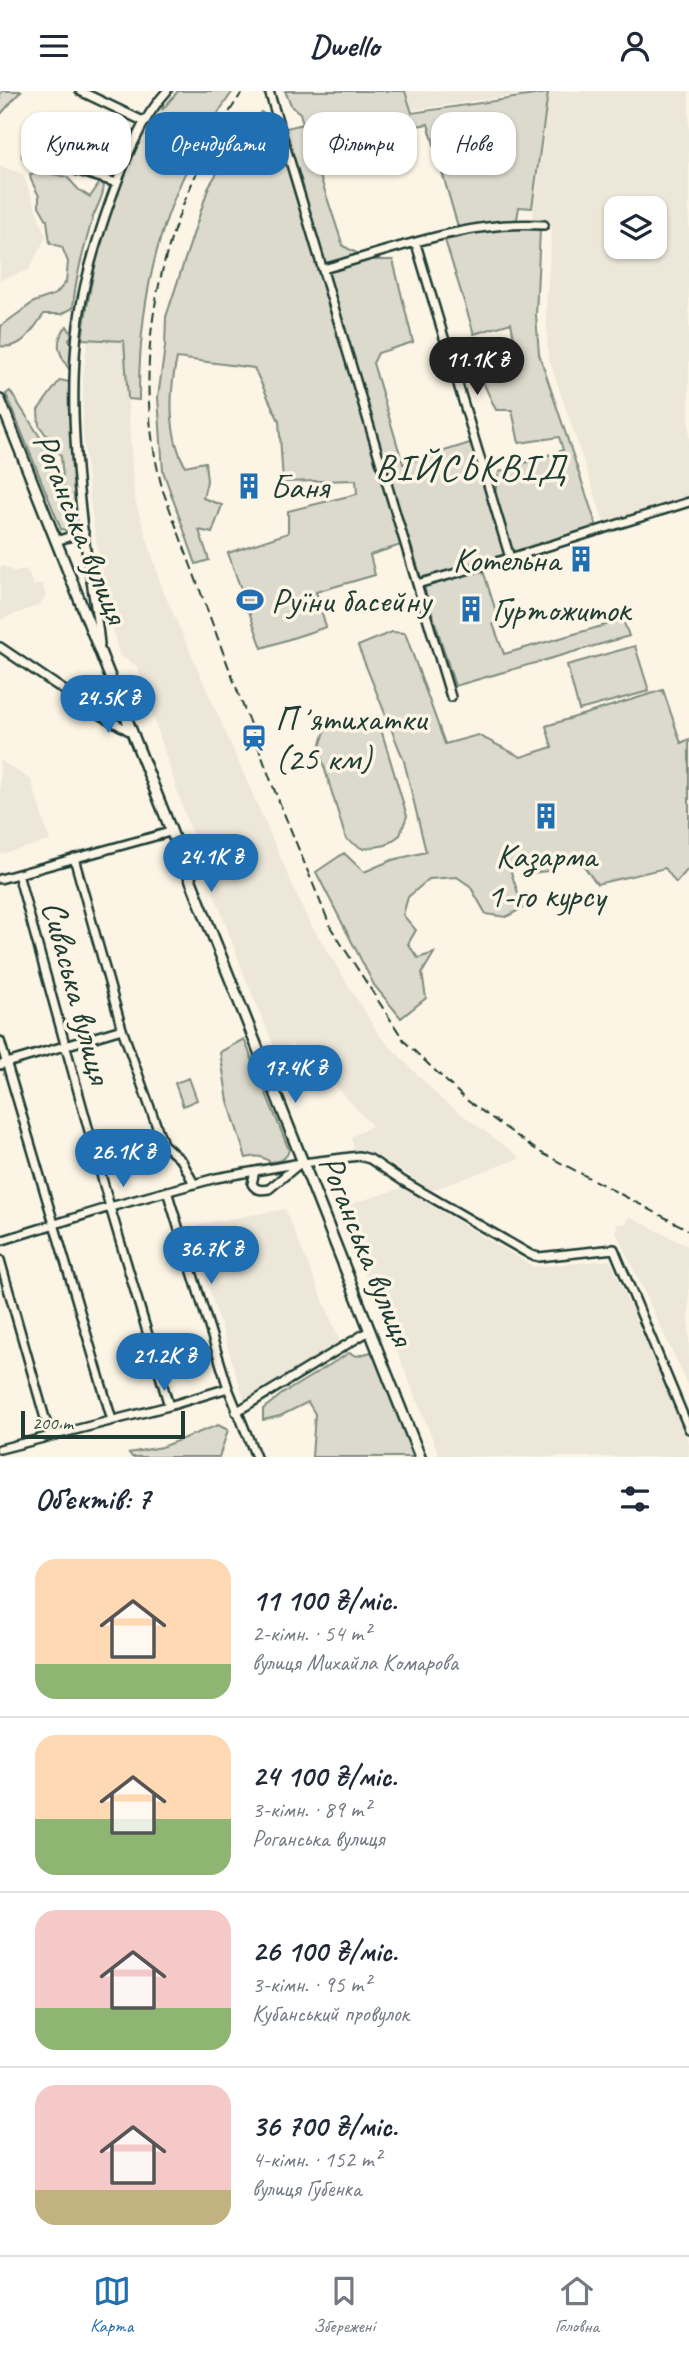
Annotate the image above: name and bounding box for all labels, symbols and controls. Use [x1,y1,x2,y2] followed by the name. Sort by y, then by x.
[310,25,379,66] text: Dwello
[35,27,73,65] icon: menu
[616,27,654,65] icon: person
[21,112,131,175] chip: Купити
[145,112,289,175] chip: Орендувати
[303,112,417,175] chip: Фільтри
[431,112,516,175] chip: Нове
[604,196,667,259] map controls
[604,196,667,259] button: layers
[412,337,542,397] pin: 11.1K ₴
[445,345,509,374] text: 11.1K ₴
[22,426,141,633] street label: Роганська вулиця
[375,444,569,491] district label: ВІЙСЬКВІД
[270,464,331,509] place label: Баня
[234,471,264,501] building icon: Баня
[453,537,563,582] place label: Котельна
[566,544,596,574] building icon: Котельна
[271,578,434,623] place label: Руїни басейну
[235,585,265,615] sports icon: Руїни басейну
[492,587,633,632] place label: Гуртожиток
[456,594,486,624] building icon: Гуртожиток
[43,675,173,735] pin: 24.5K ₴
[76,683,140,712] text: 24.5K ₴
[275,696,428,781] place label: Пʼятихатки (25 км)
[239,723,269,753] station icon: Пʼятихатки (25 км)
[531,801,561,831] building icon: Казарма 1-го курсу
[487,833,608,918] place label: Казарма 1-го курсу
[146,835,276,894] pin: 24.1K ₴
[179,842,243,871] text: 24.1K ₴
[31,896,124,1091] street label: Сиваська вулиця
[230,1045,360,1105] pin: 17.4K ₴
[263,1053,327,1082] text: 17.4K ₴
[58,1129,188,1189] pin: 26.1K ₴
[91,1137,155,1166] text: 26.1K ₴
[308,1148,427,1355] street label: Роганська вулиця
[146,1227,276,1286] pin: 36.7K ₴
[179,1234,243,1263] text: 36.7K ₴
[99,1333,229,1393] pin: 21.2K ₴
[132,1341,196,1370] text: 21.2K ₴
[21,1408,186,1440] scale bar
[32,1411,73,1435] text: 200 m
[35,1480,151,1518] text: Об’єктів: 7
[616,1480,654,1518] icon: filters
[252,1581,397,1619] text: 11 100 ₴/міс.
[91,1587,175,1671] icon: home
[252,1619,370,1648] text: 2-кімн. · 54 m²
[252,1648,458,1677] text: вулиця Михайла Комарова
[252,1757,397,1795] text: 24 100 ₴/міс.
[91,1763,175,1847] icon: home
[252,1795,370,1824] text: 3-кімн. · 89 m²
[252,1824,384,1853] text: Роганська вулиця
[252,1932,397,1970] text: 26 100 ₴/міс.
[91,1938,175,2022] icon: home
[252,1970,370,1999] text: 3-кімн. · 95 m²
[252,1999,409,2028] text: Кубанський провулок
[252,2107,397,2145] text: 36 700 ₴/міс.
[91,2113,175,2197] icon: home
[252,2145,381,2174] text: 4-кімн. · 152 m²
[252,2174,361,2203] text: вулиця Губенка
[90,2272,133,2338] tab: Карта
[313,2272,375,2338] tab: Збережені
[555,2272,599,2338] tab: Головна

